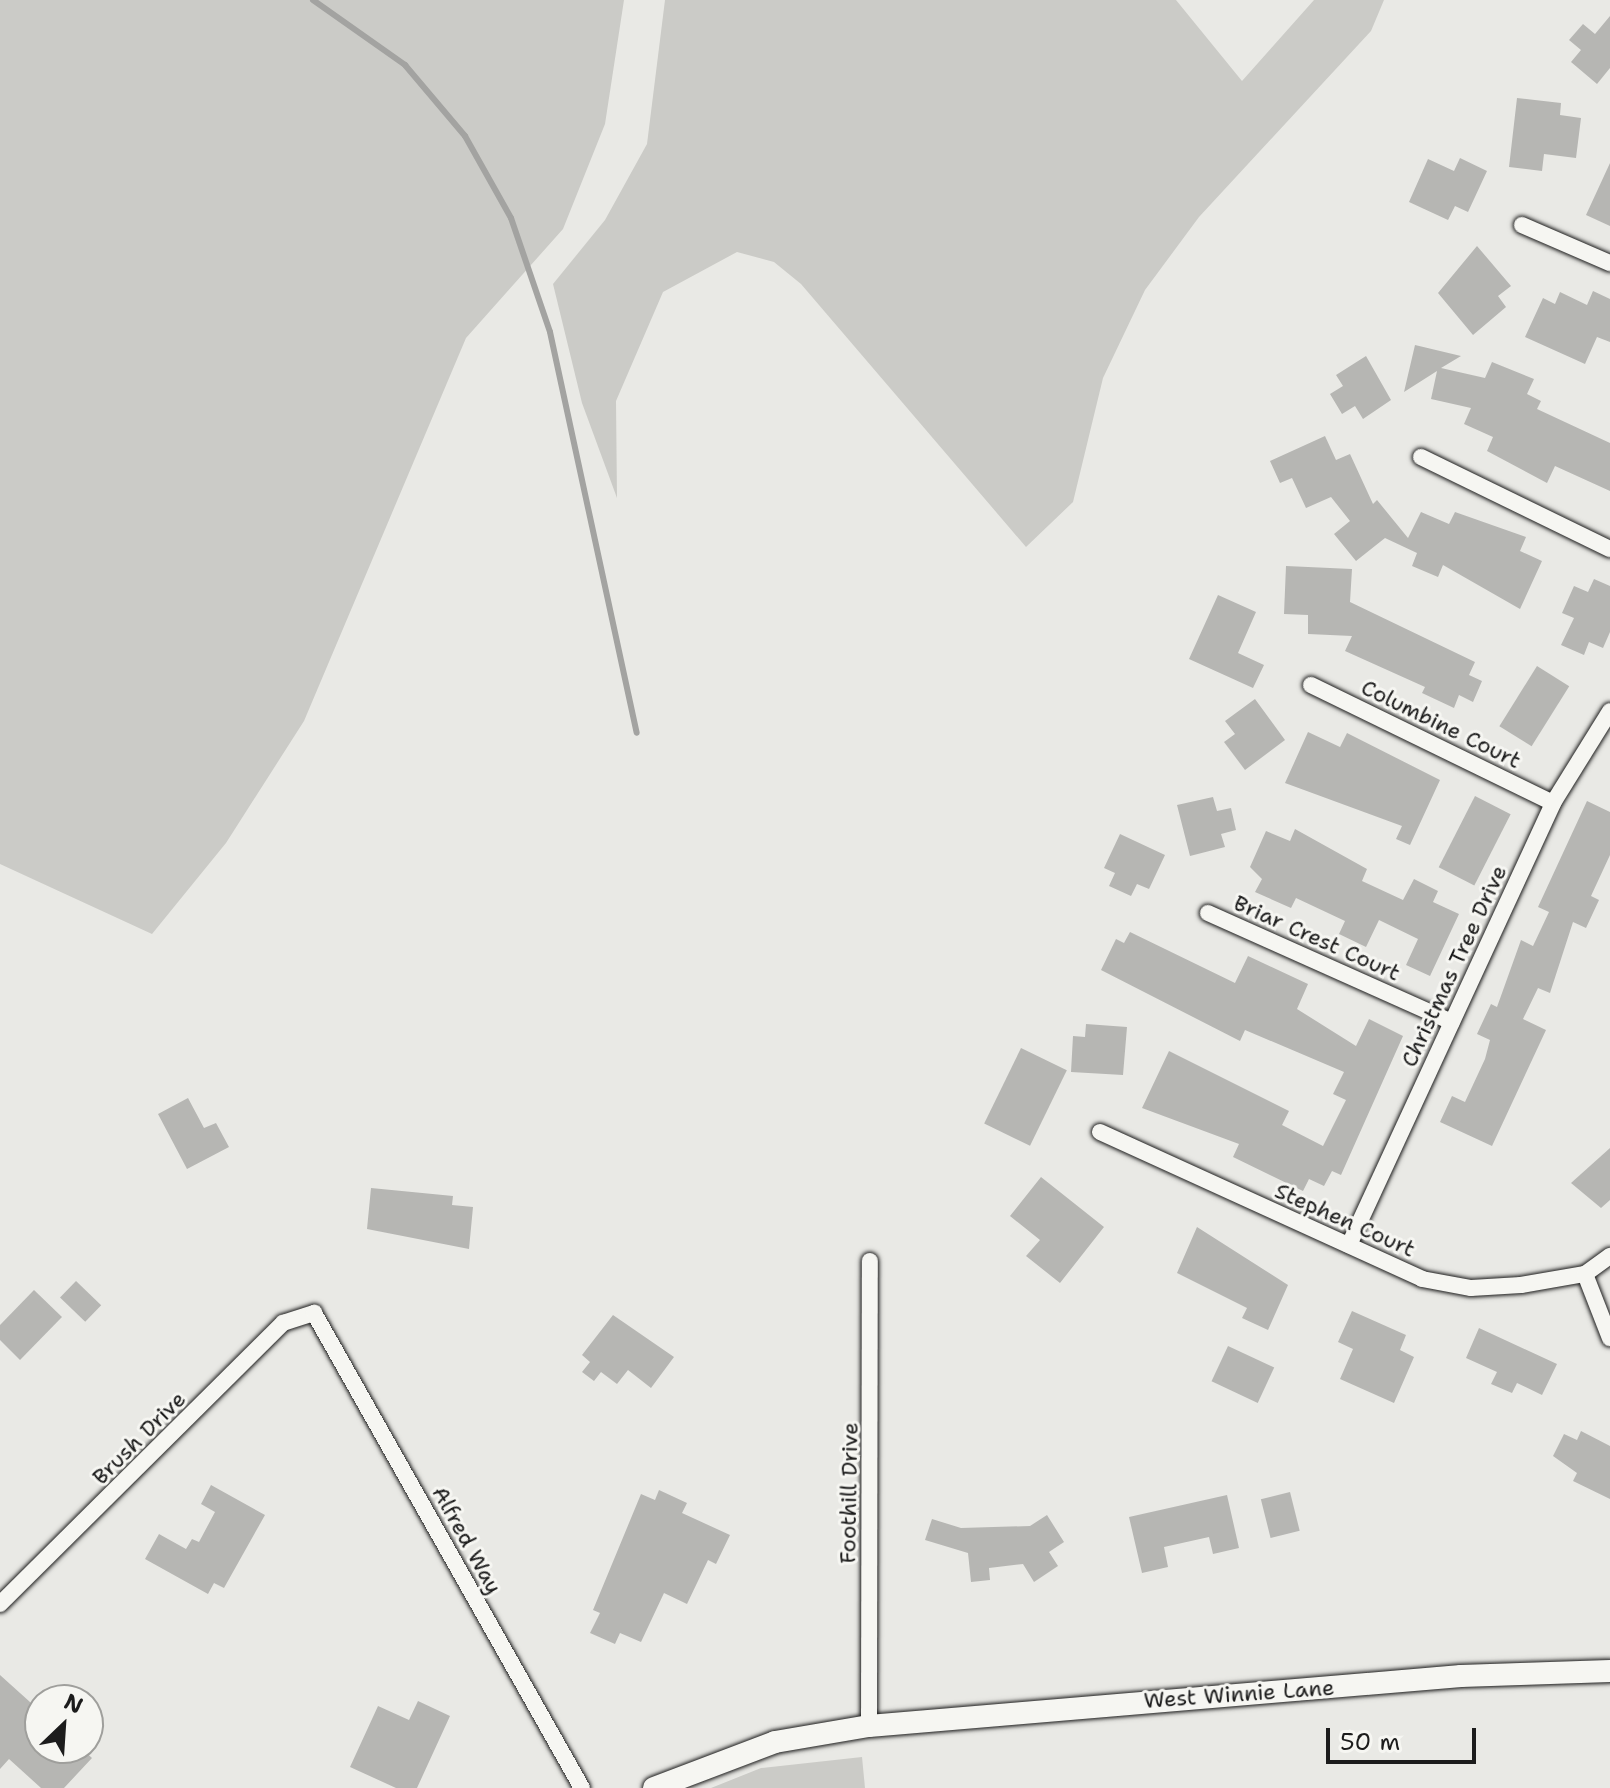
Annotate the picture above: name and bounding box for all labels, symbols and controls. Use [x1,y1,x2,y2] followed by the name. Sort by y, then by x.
[1357,674,1525,774] street label: Columbine Court
[1396,861,1512,1071] street label: Christmas Tree Drive
[1230,889,1404,987] street label: Briar Crest Court
[1271,1177,1419,1263] street label: Stephen Court
[87,1386,191,1490] street label: Brush Drive
[835,1422,863,1564] street label: Foothill Drive
[427,1481,507,1599] street label: Alfred Way
[1143,1674,1335,1714] street label: West Winnie Lane
[24,1684,104,1764] north arrow
[59,1687,88,1720] text: N
[1330,1712,1480,1762] scale bar
[1340,1726,1400,1758] text: 50 m

